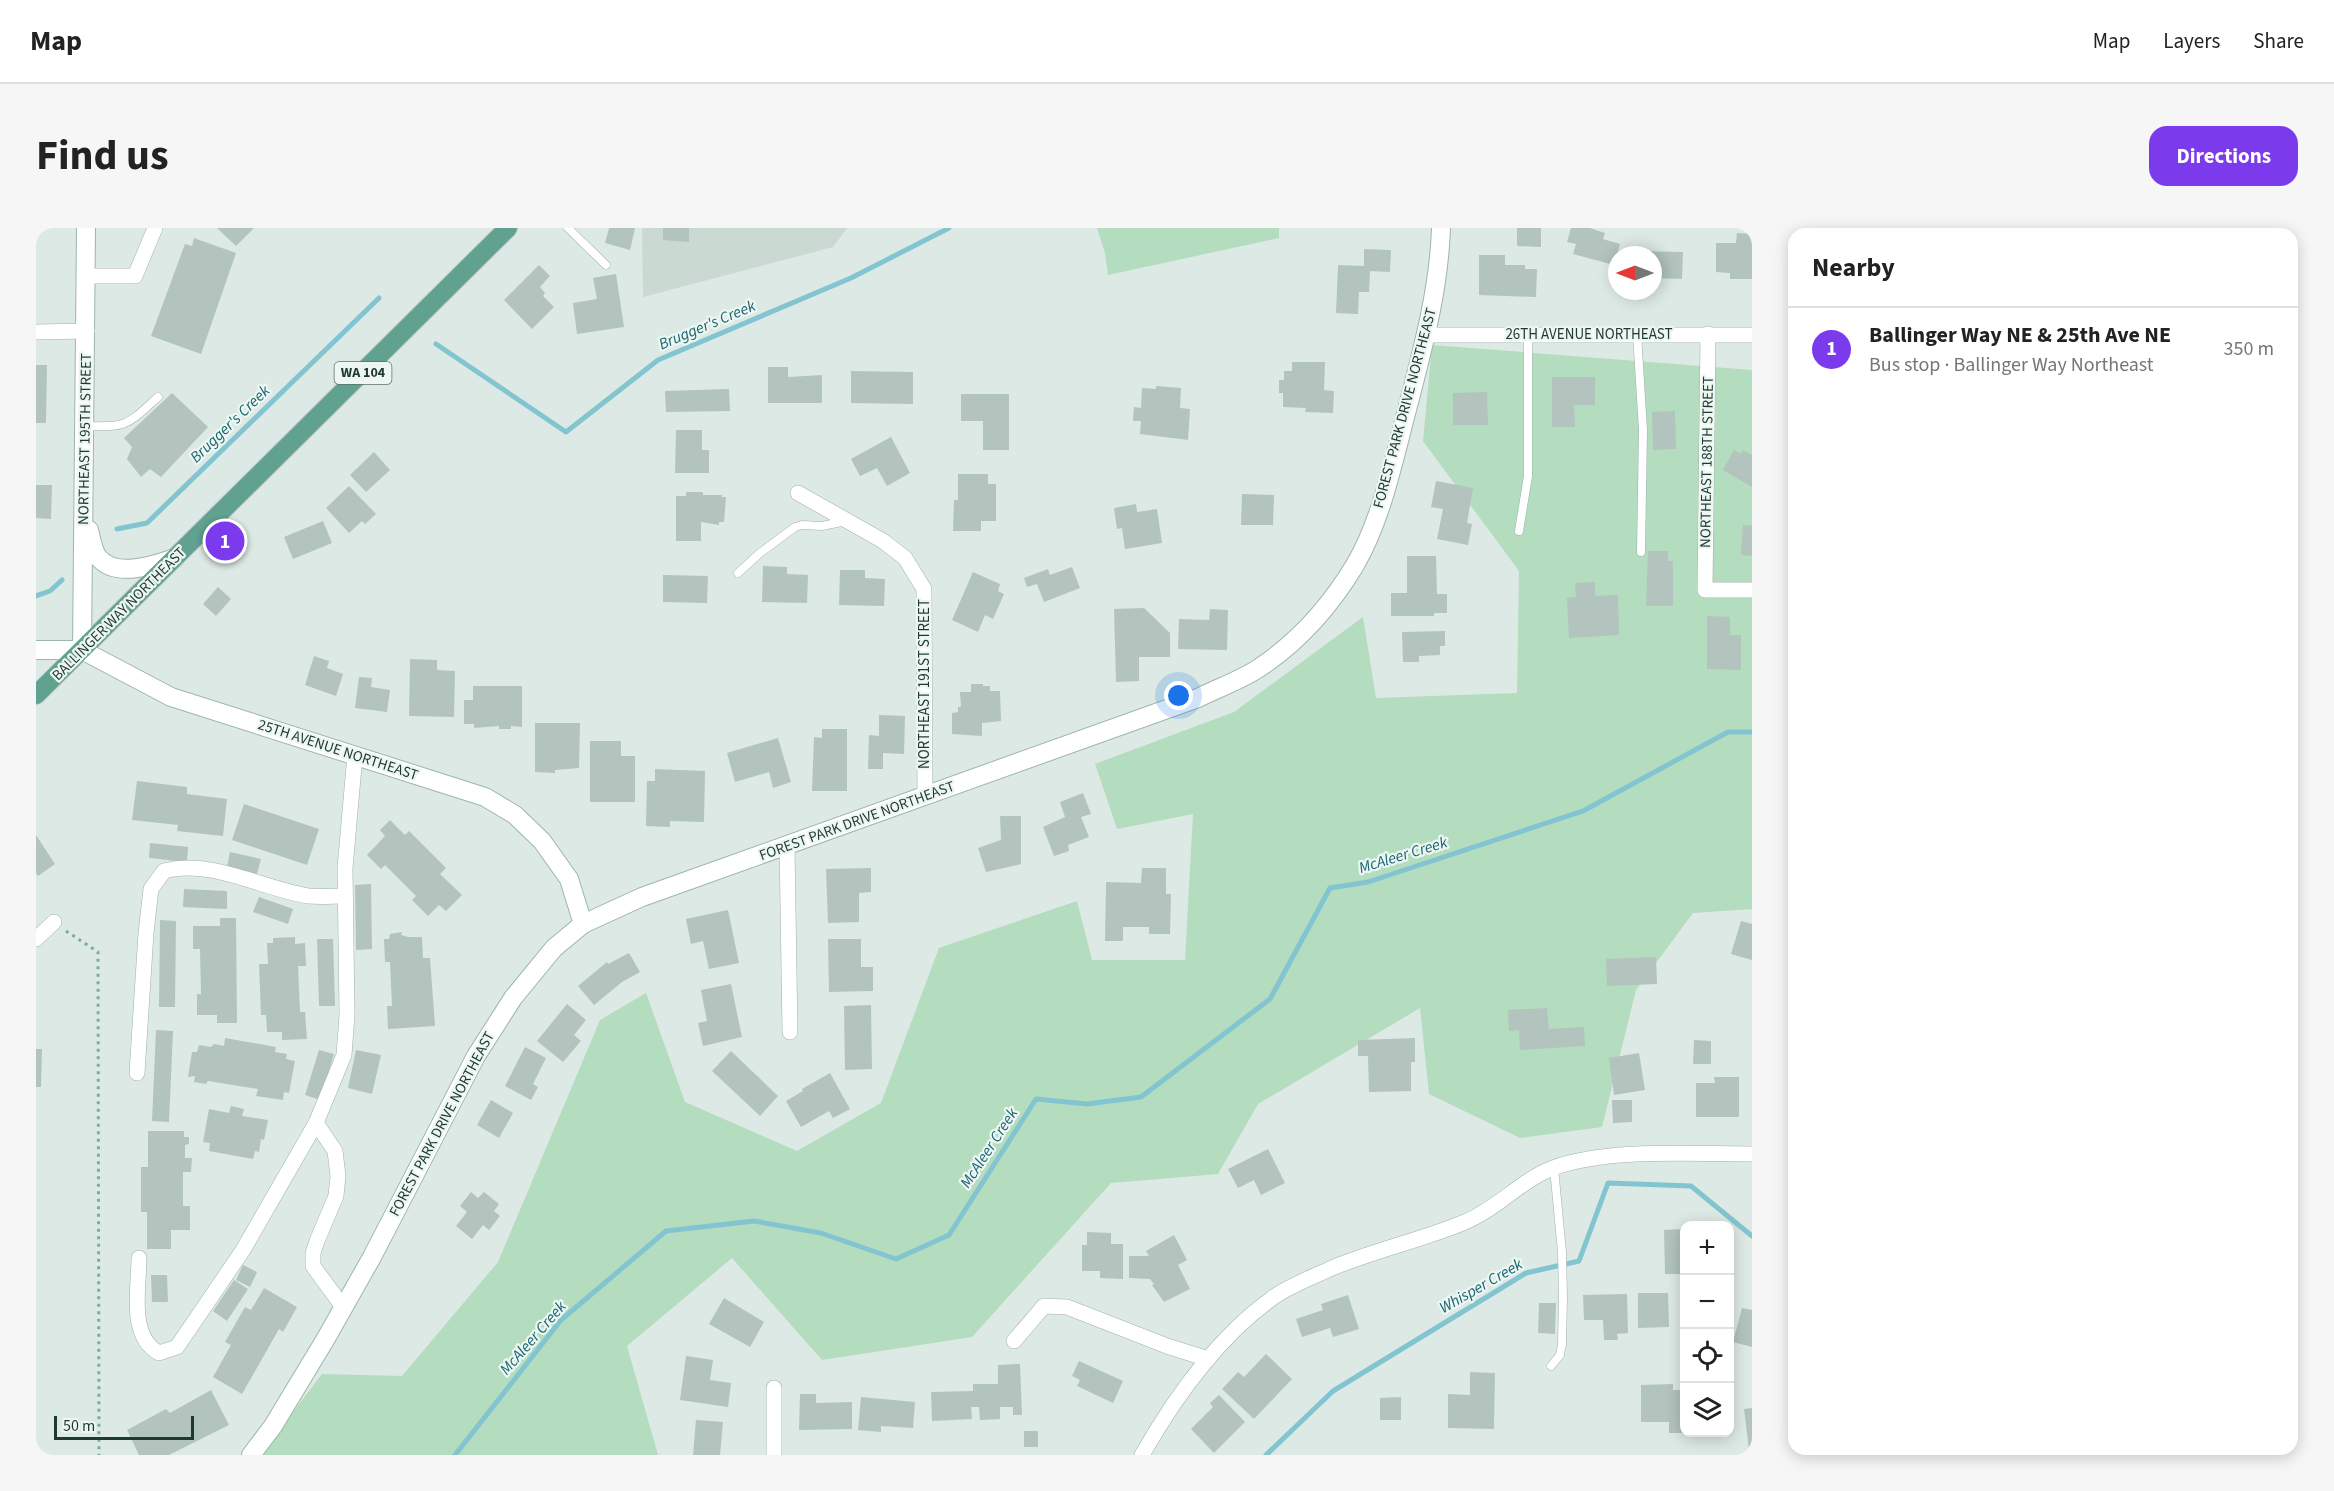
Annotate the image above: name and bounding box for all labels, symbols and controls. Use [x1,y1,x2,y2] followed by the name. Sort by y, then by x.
[30,21,82,61] text: Map
[2093,26,2130,56] text: Map
[2163,26,2220,56] text: Layers
[2253,26,2304,56] text: Share
[36,126,169,186] text: Find us
[2149,126,2298,186] button: Directions
[1608,246,1662,300] north arrow
[1812,249,1895,286] text: Nearby
[655,295,759,355] water label: Brugger's Creek
[1368,306,1442,510] street label: FOREST PARK DRIVE NORTHEAST
[1869,319,2171,351] text: Ballinger Way NE & 25th Ave NE
[1505,324,1673,345] street label: 26TH AVENUE NORTHEAST
[1826,335,1837,363] text: 1
[2224,335,2274,363] text: 350 m
[1869,351,2154,379] text: Bus stop · Ballinger Way Northeast
[73,353,97,525] street label: NORTHEAST 195TH STREET
[334,362,392,384] road number: WA 104
[1695,376,1719,548] street label: NORTHEAST 188TH STREET
[185,380,275,468] water label: Brugger's Creek
[206,518,244,564] pin: 1
[47,542,191,686] street label: BALLINGER WAY NORTHEAST
[914,599,935,769] street label: NORTHEAST 191ST STREET
[1164,681,1193,710] your location
[255,714,421,786] street label: 25TH AVENUE NORTHEAST
[756,776,958,866] street label: FOREST PARK DRIVE NORTHEAST
[1356,831,1450,879] water label: McAleer Creek
[384,1028,500,1220] street label: FOREST PARK DRIVE NORTHEAST
[955,1103,1023,1192] water label: McAleer Creek
[1680,1221,1734,1437] map controls
[1680,1221,1734,1275] button: +
[1435,1253,1527,1319] water label: Whisper Creek
[1680,1275,1734,1329] button: −
[495,1296,572,1380] water label: McAleer Creek
[1680,1329,1734,1383] button: locate
[1680,1383,1734,1437] button: layers
[54,1413,194,1440] scale bar
[63,1415,95,1437] text: 50 m

